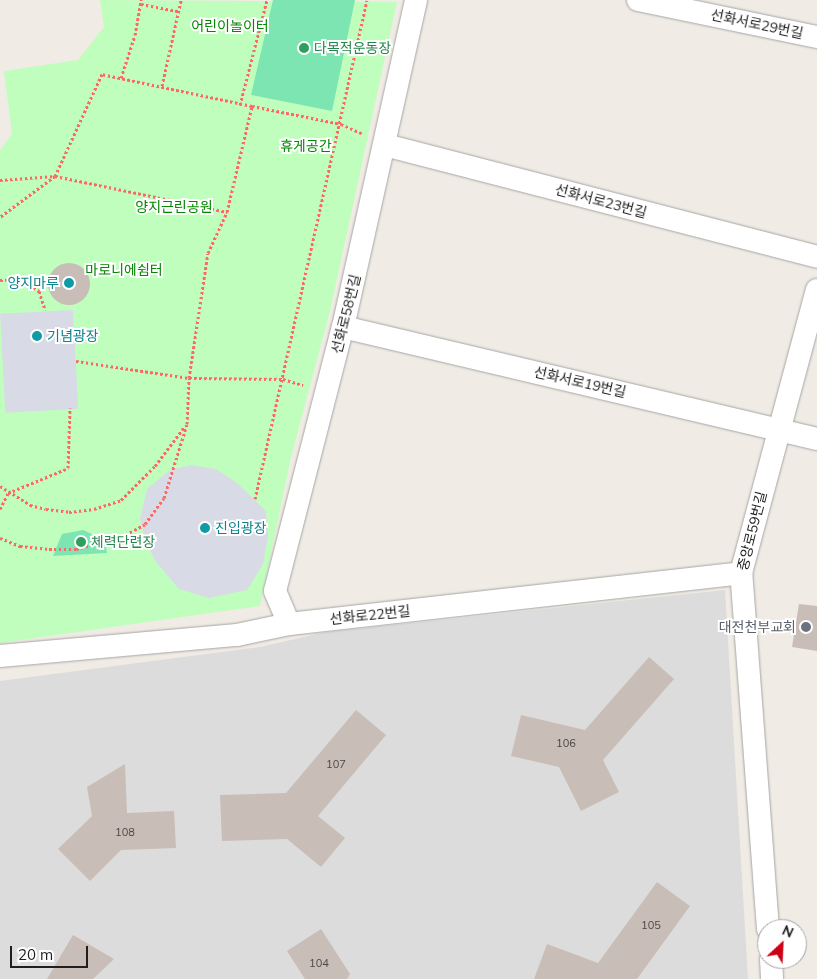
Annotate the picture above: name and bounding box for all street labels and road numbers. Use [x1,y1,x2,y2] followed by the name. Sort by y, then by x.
[709,6,805,42] street label: 선화서로29번길
[553,181,649,221] street label: 선화서로23번길
[328,273,364,355] street label: 선화로58번길
[532,363,628,401] street label: 선화서로19번길
[734,490,770,572] street label: 중앙로59번길
[329,602,411,628] street label: 선화로22번길

